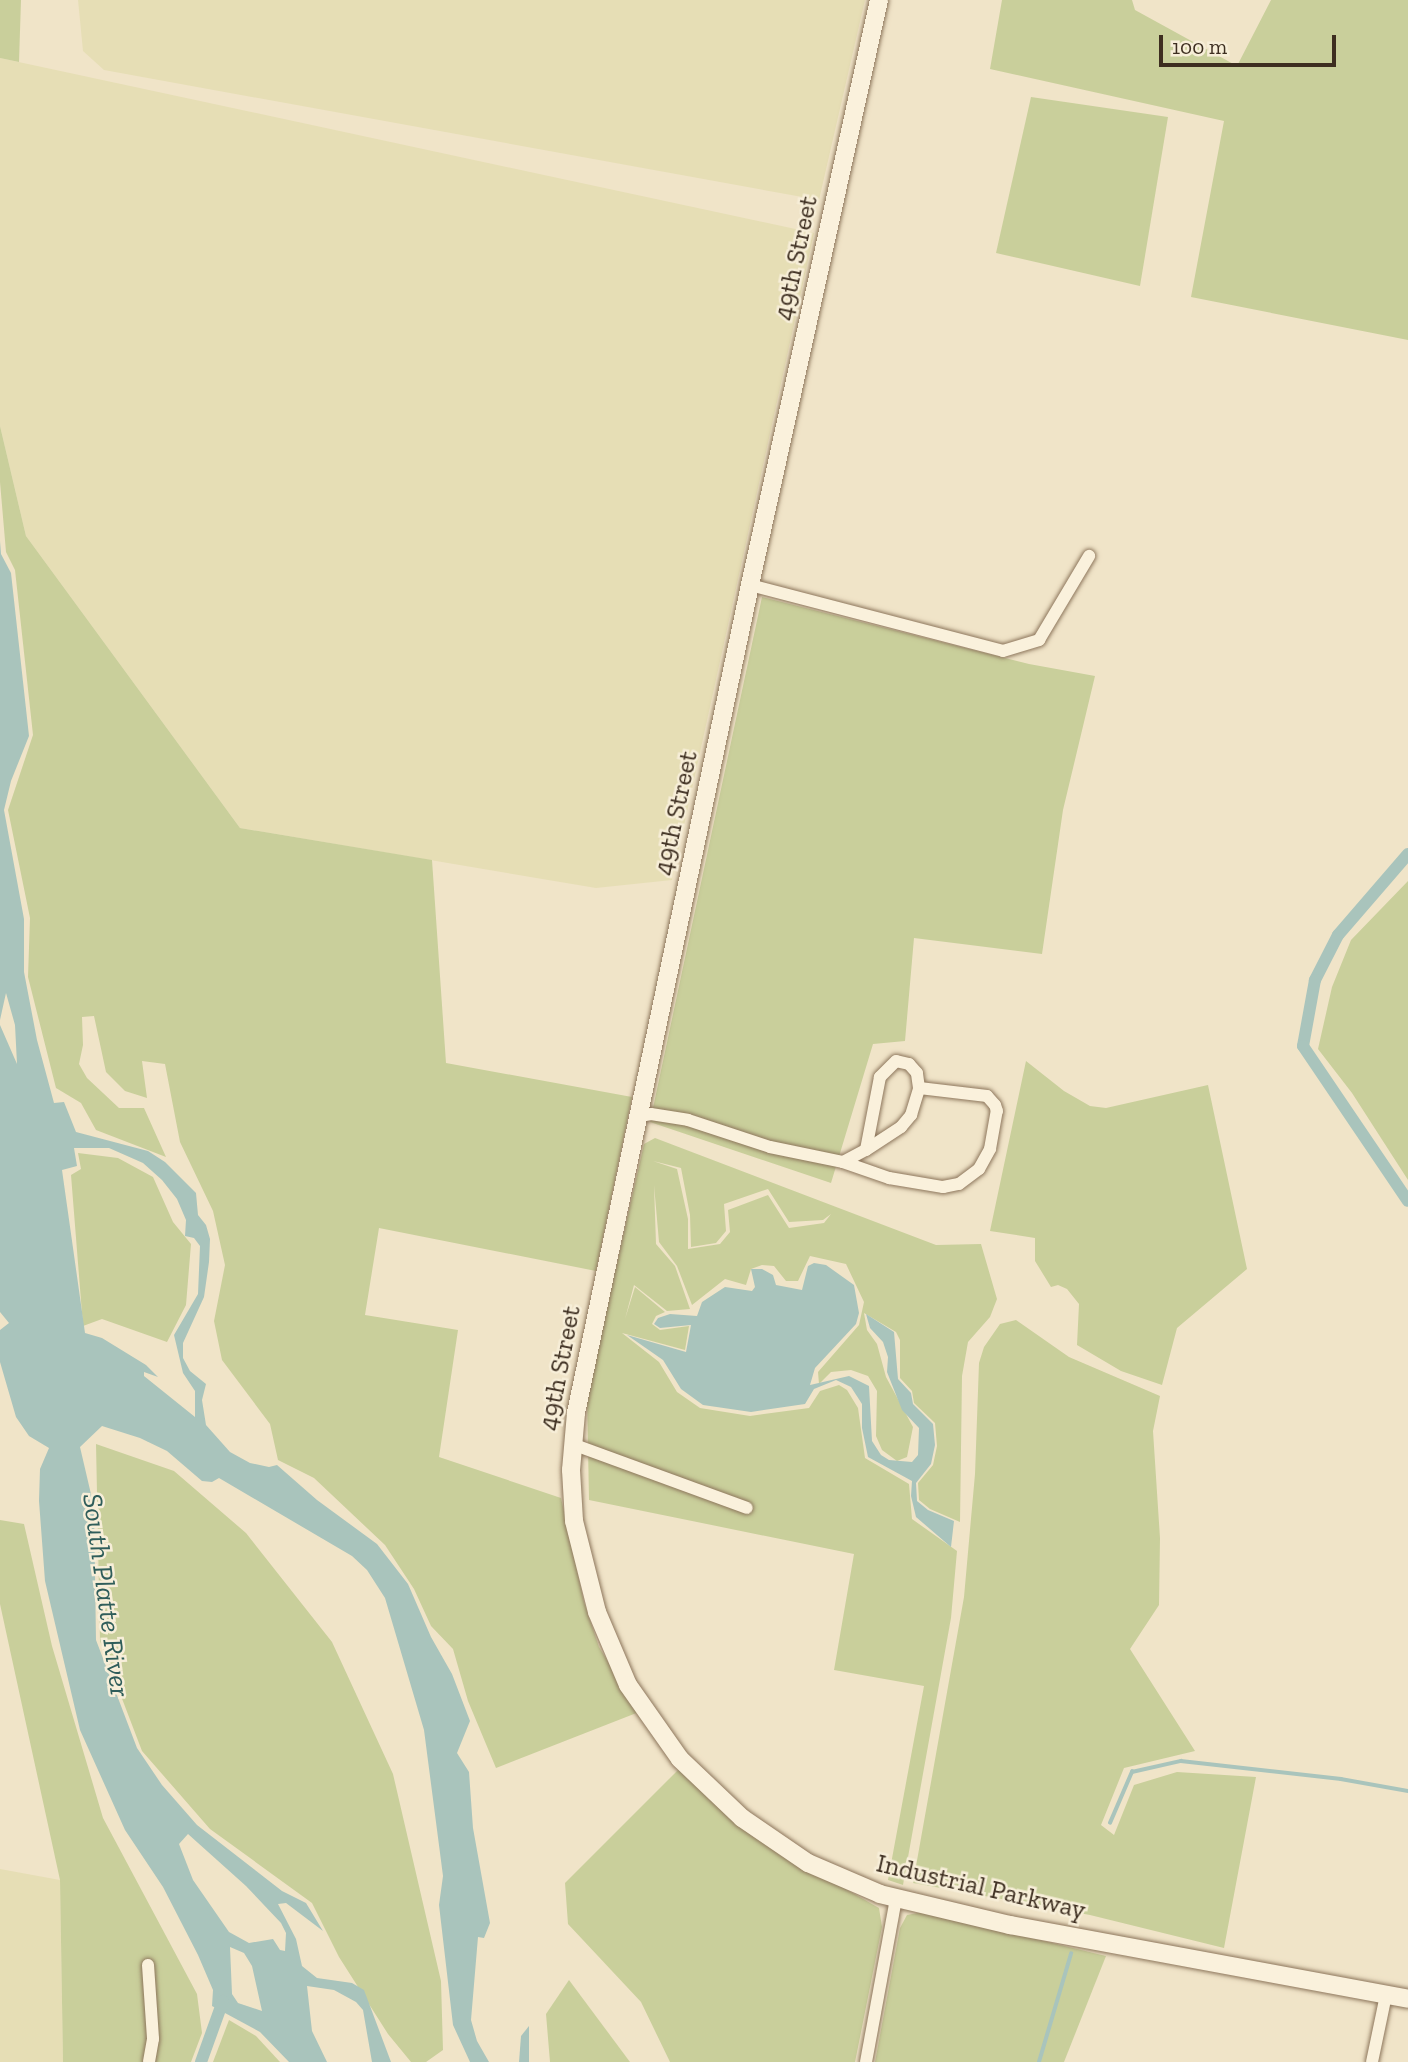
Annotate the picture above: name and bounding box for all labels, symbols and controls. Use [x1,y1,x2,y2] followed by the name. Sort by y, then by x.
[1163,21,1340,65] scale bar
[1172,34,1227,59] text: 100 m
[768,193,824,323] street label: 49th Street
[648,748,704,878] street label: 49th Street
[533,1303,587,1433] street label: 49th Street
[75,1491,137,1699] water label: South Platte River
[873,1848,1089,1926] street label: Industrial Parkway

